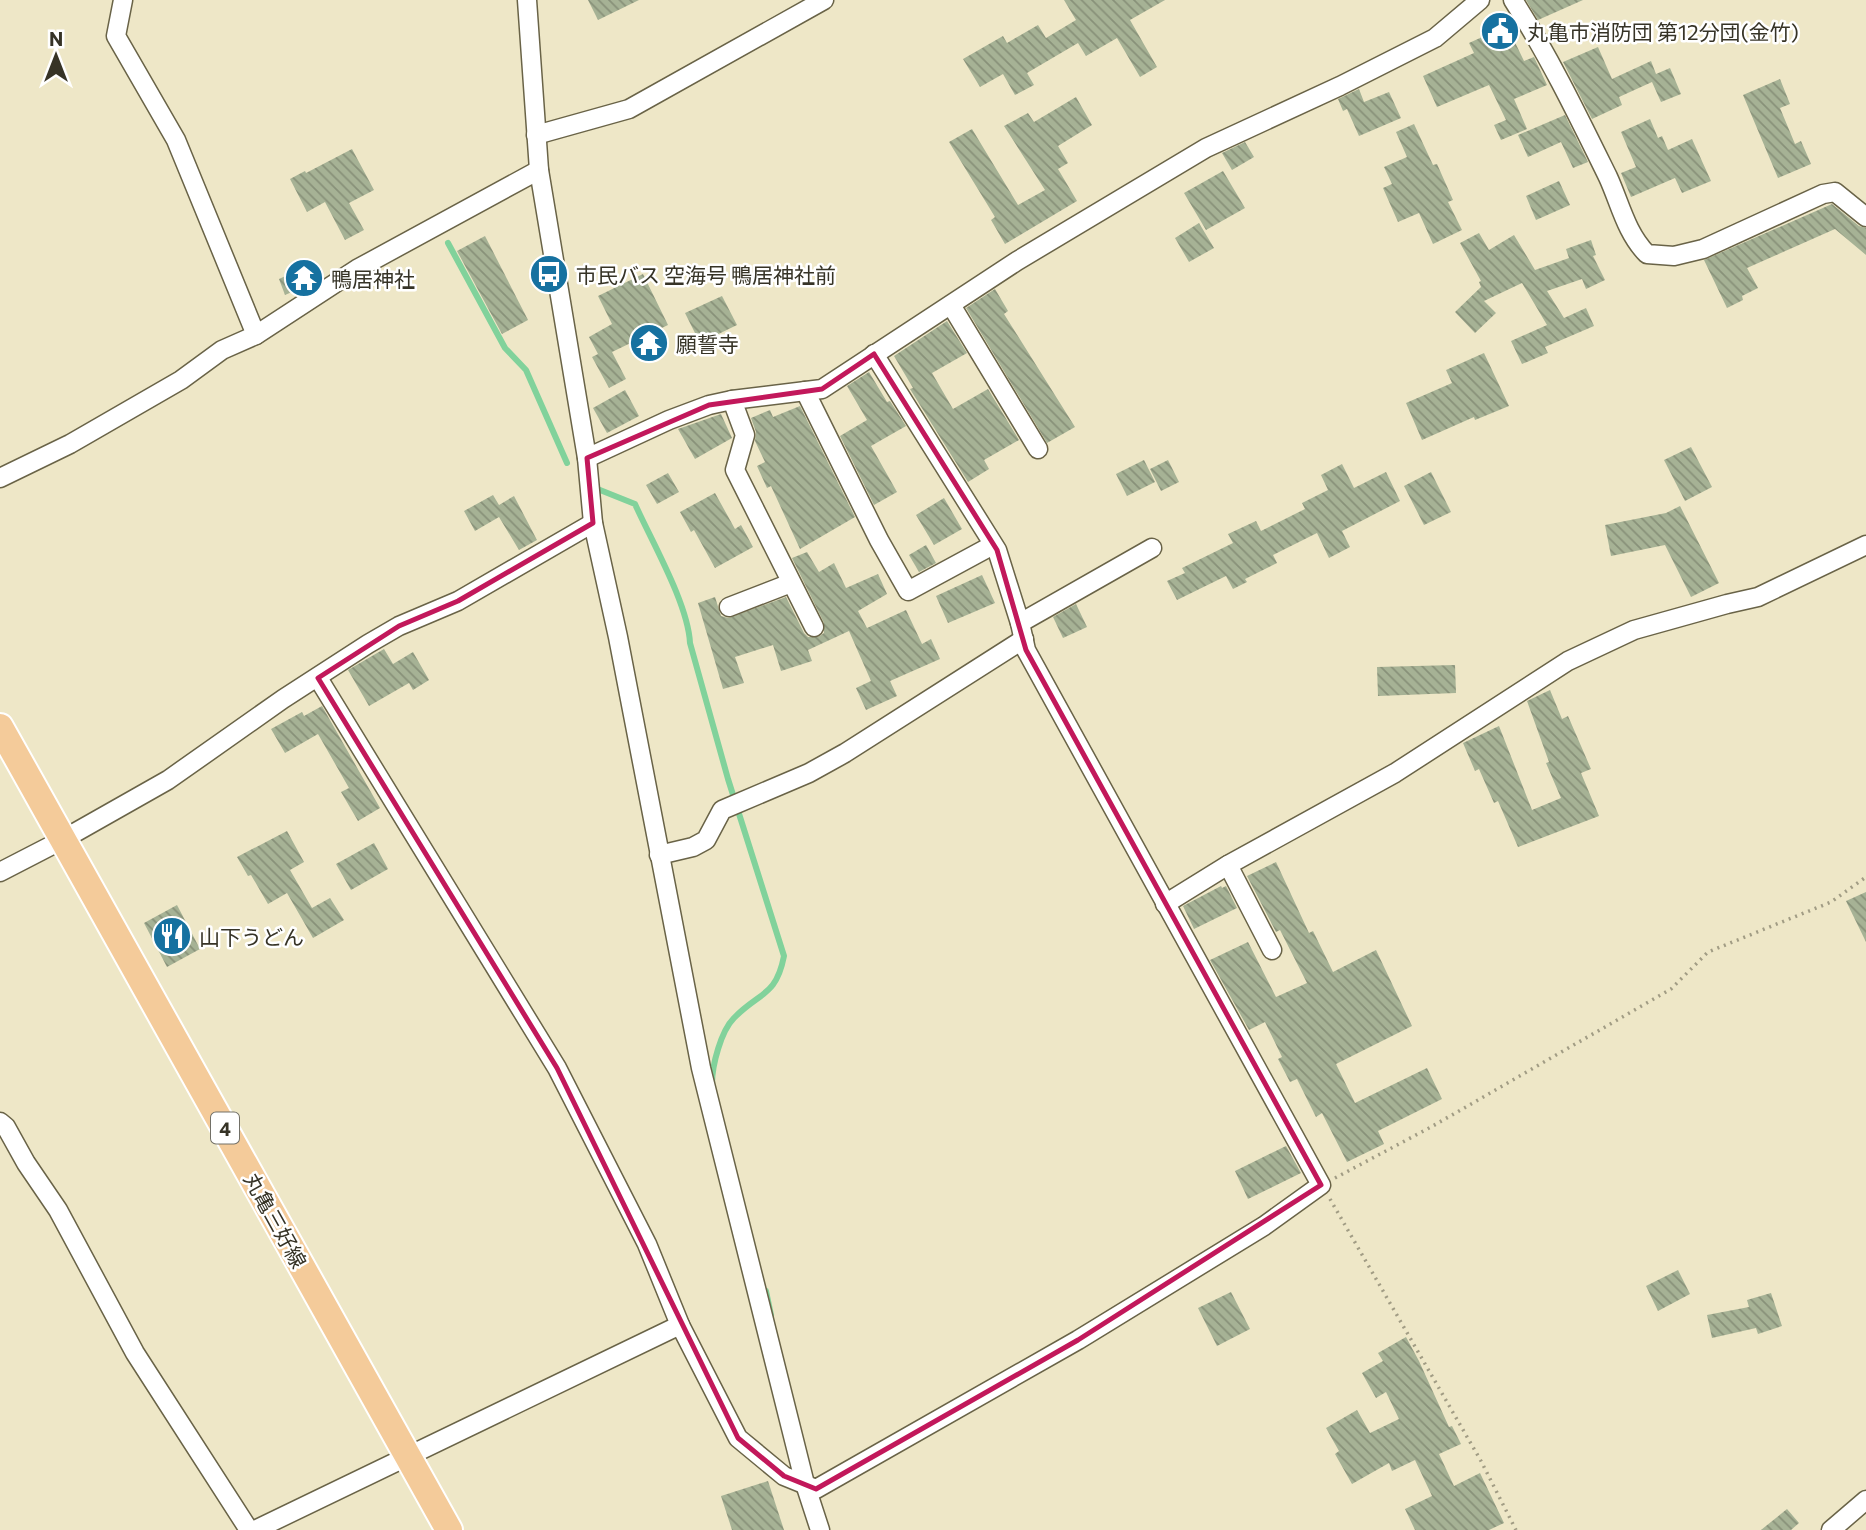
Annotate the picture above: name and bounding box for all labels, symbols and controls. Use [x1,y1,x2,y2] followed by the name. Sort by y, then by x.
[1479,10,1521,52] public building icon: 丸亀市消防団 第12分団(金竹)
[1527,19,1799,44] place label: 丸亀市消防団 第12分団(金竹)
[21,21,91,91] north arrow
[49,27,63,50] text: N
[528,253,570,295] bus stop icon: 市民バス 空海号 鴨居神社前
[283,257,325,299] temple icon: 鴨居神社
[576,262,836,287] place label: 市民バス 空海号 鴨居神社前
[331,266,415,291] place label: 鴨居神社
[628,322,670,364] temple icon: 願誓寺
[676,331,739,356] place label: 願誓寺
[151,915,193,957] restaurant icon: 山下うどん
[199,924,304,949] place label: 山下うどん
[211,1112,239,1144] road number: 4
[240,1168,312,1272] street label: 丸亀三好線

